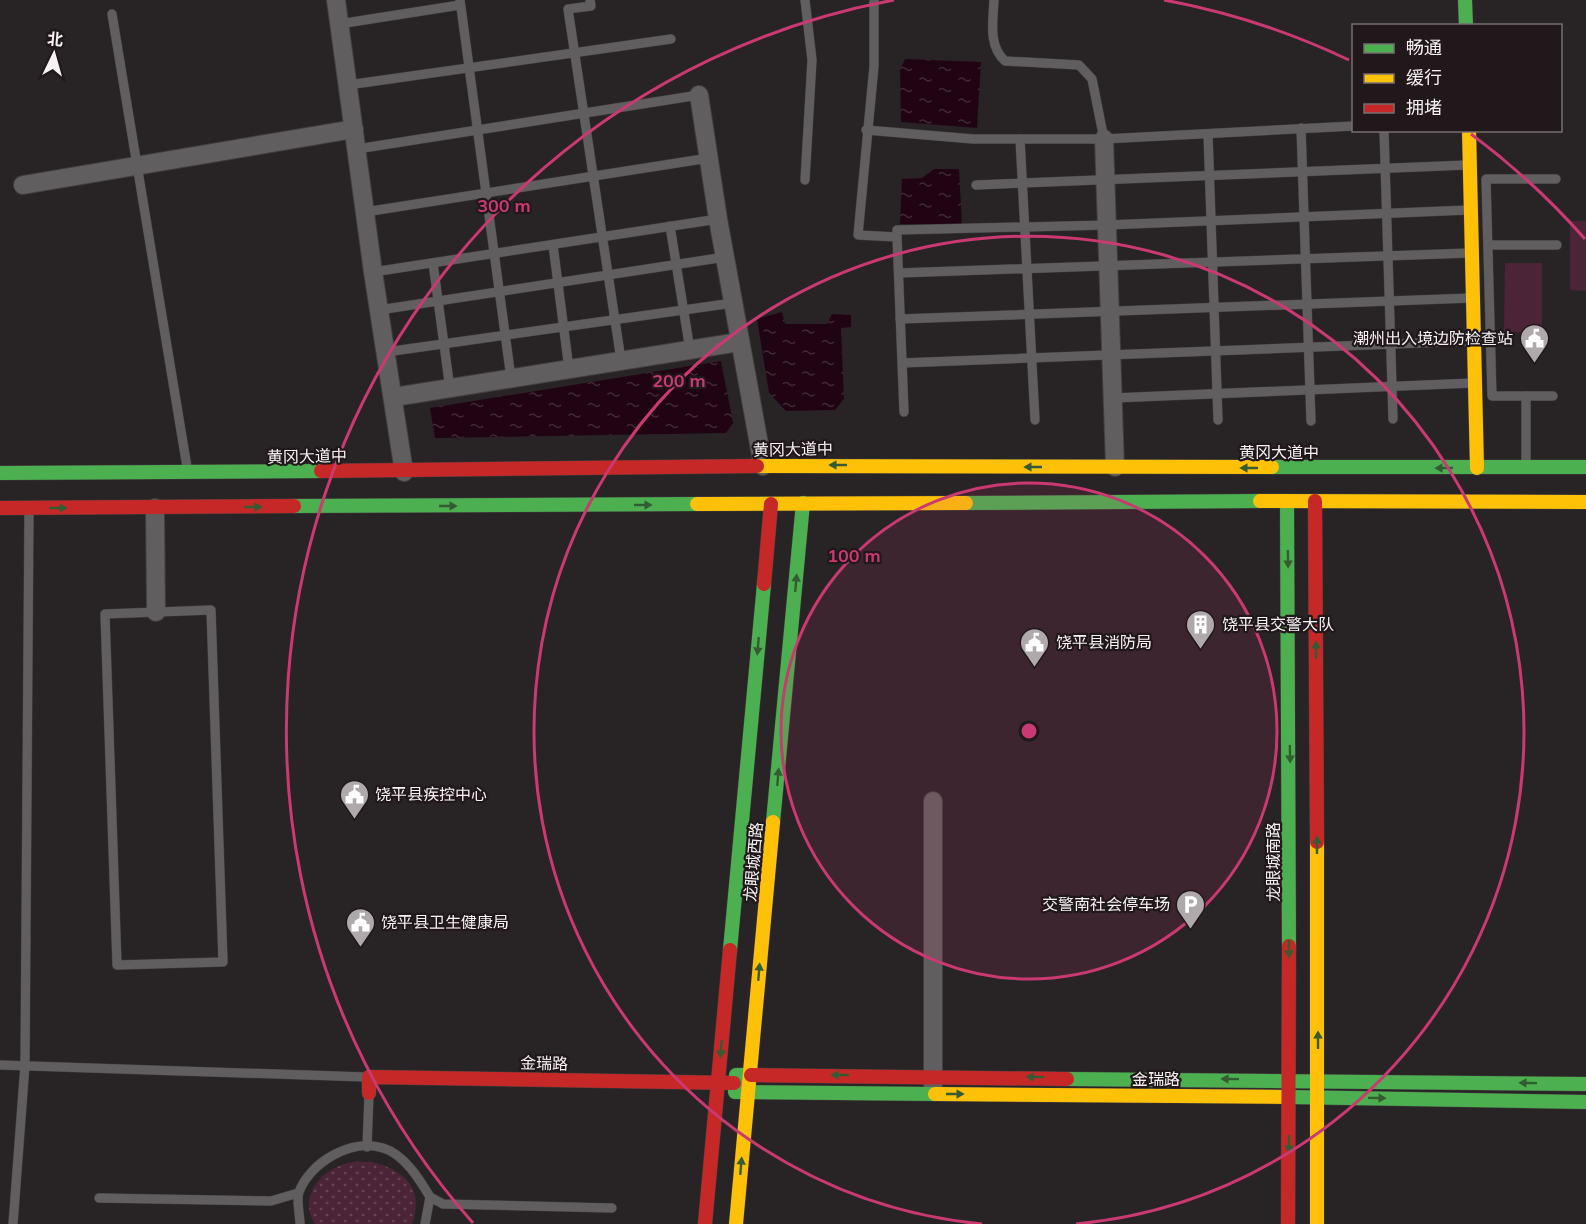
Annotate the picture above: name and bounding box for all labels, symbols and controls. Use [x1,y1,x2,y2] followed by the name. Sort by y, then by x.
[24,24,84,84] north arrow
[1352,24,1562,132] legend
[46,28,64,50] text: 北
[1406,36,1442,59] text: 畅通
[1406,66,1442,89] text: 缓行
[1406,96,1442,119] text: 拥堵
[477,194,531,217] text: 300 m
[1518,322,1550,364] public building icon: 潮州出入境边防检查站
[1353,328,1513,348] place label: 潮州出入境边防检查站
[652,369,706,392] text: 200 m
[753,438,833,460] street label: 黄冈大道中
[1239,442,1319,462] street label: 黄冈大道中
[267,445,347,467] street label: 黄冈大道中
[828,460,847,470] one-way arrow
[1023,462,1042,472] one-way arrow
[1239,463,1258,473] one-way arrow
[1434,463,1453,473] one-way arrow
[634,500,653,510] one-way arrow
[439,501,458,511] one-way arrow
[244,502,263,512] one-way arrow
[49,503,68,513] one-way arrow
[827,544,881,567] text: 100 m
[1283,550,1292,569] one-way arrow
[791,574,801,593] one-way arrow
[1185,608,1217,650] building icon: 饶平县交警大队
[1222,614,1334,634] place label: 饶平县交警大队
[1019,626,1051,668] public building icon: 饶平县消防局
[1056,632,1152,652] place label: 饶平县消防局
[753,636,763,655] one-way arrow
[1311,640,1321,659] one-way arrow
[1019,721,1039,741] centre of rings
[1285,745,1294,764] one-way arrow
[773,768,783,787] one-way arrow
[338,778,370,820] public building icon: 饶平县疾控中心
[375,784,487,804] place label: 饶平县疾控中心
[740,821,766,903] street label: 龙眼城西路
[1263,822,1283,902] street label: 龙眼城南路
[1312,835,1322,854] one-way arrow
[1175,888,1207,930] parking icon: 交警南社会停车场
[1042,894,1170,914] place label: 交警南社会停车场
[344,906,376,948] public building icon: 饶平县卫生健康局
[381,912,509,932] place label: 饶平县卫生健康局
[1284,940,1294,959] one-way arrow
[755,962,764,981] one-way arrow
[1313,1030,1323,1049] one-way arrow
[716,1040,726,1059] one-way arrow
[520,1053,568,1073] street label: 金瑞路
[1132,1069,1180,1089] street label: 金瑞路
[831,1071,850,1080] one-way arrow
[1026,1072,1045,1082] one-way arrow
[1221,1074,1240,1084] one-way arrow
[1518,1078,1537,1088] one-way arrow
[945,1089,964,1099] one-way arrow
[1367,1093,1386,1103] one-way arrow
[1284,1135,1294,1154] one-way arrow
[736,1156,746,1175] one-way arrow

